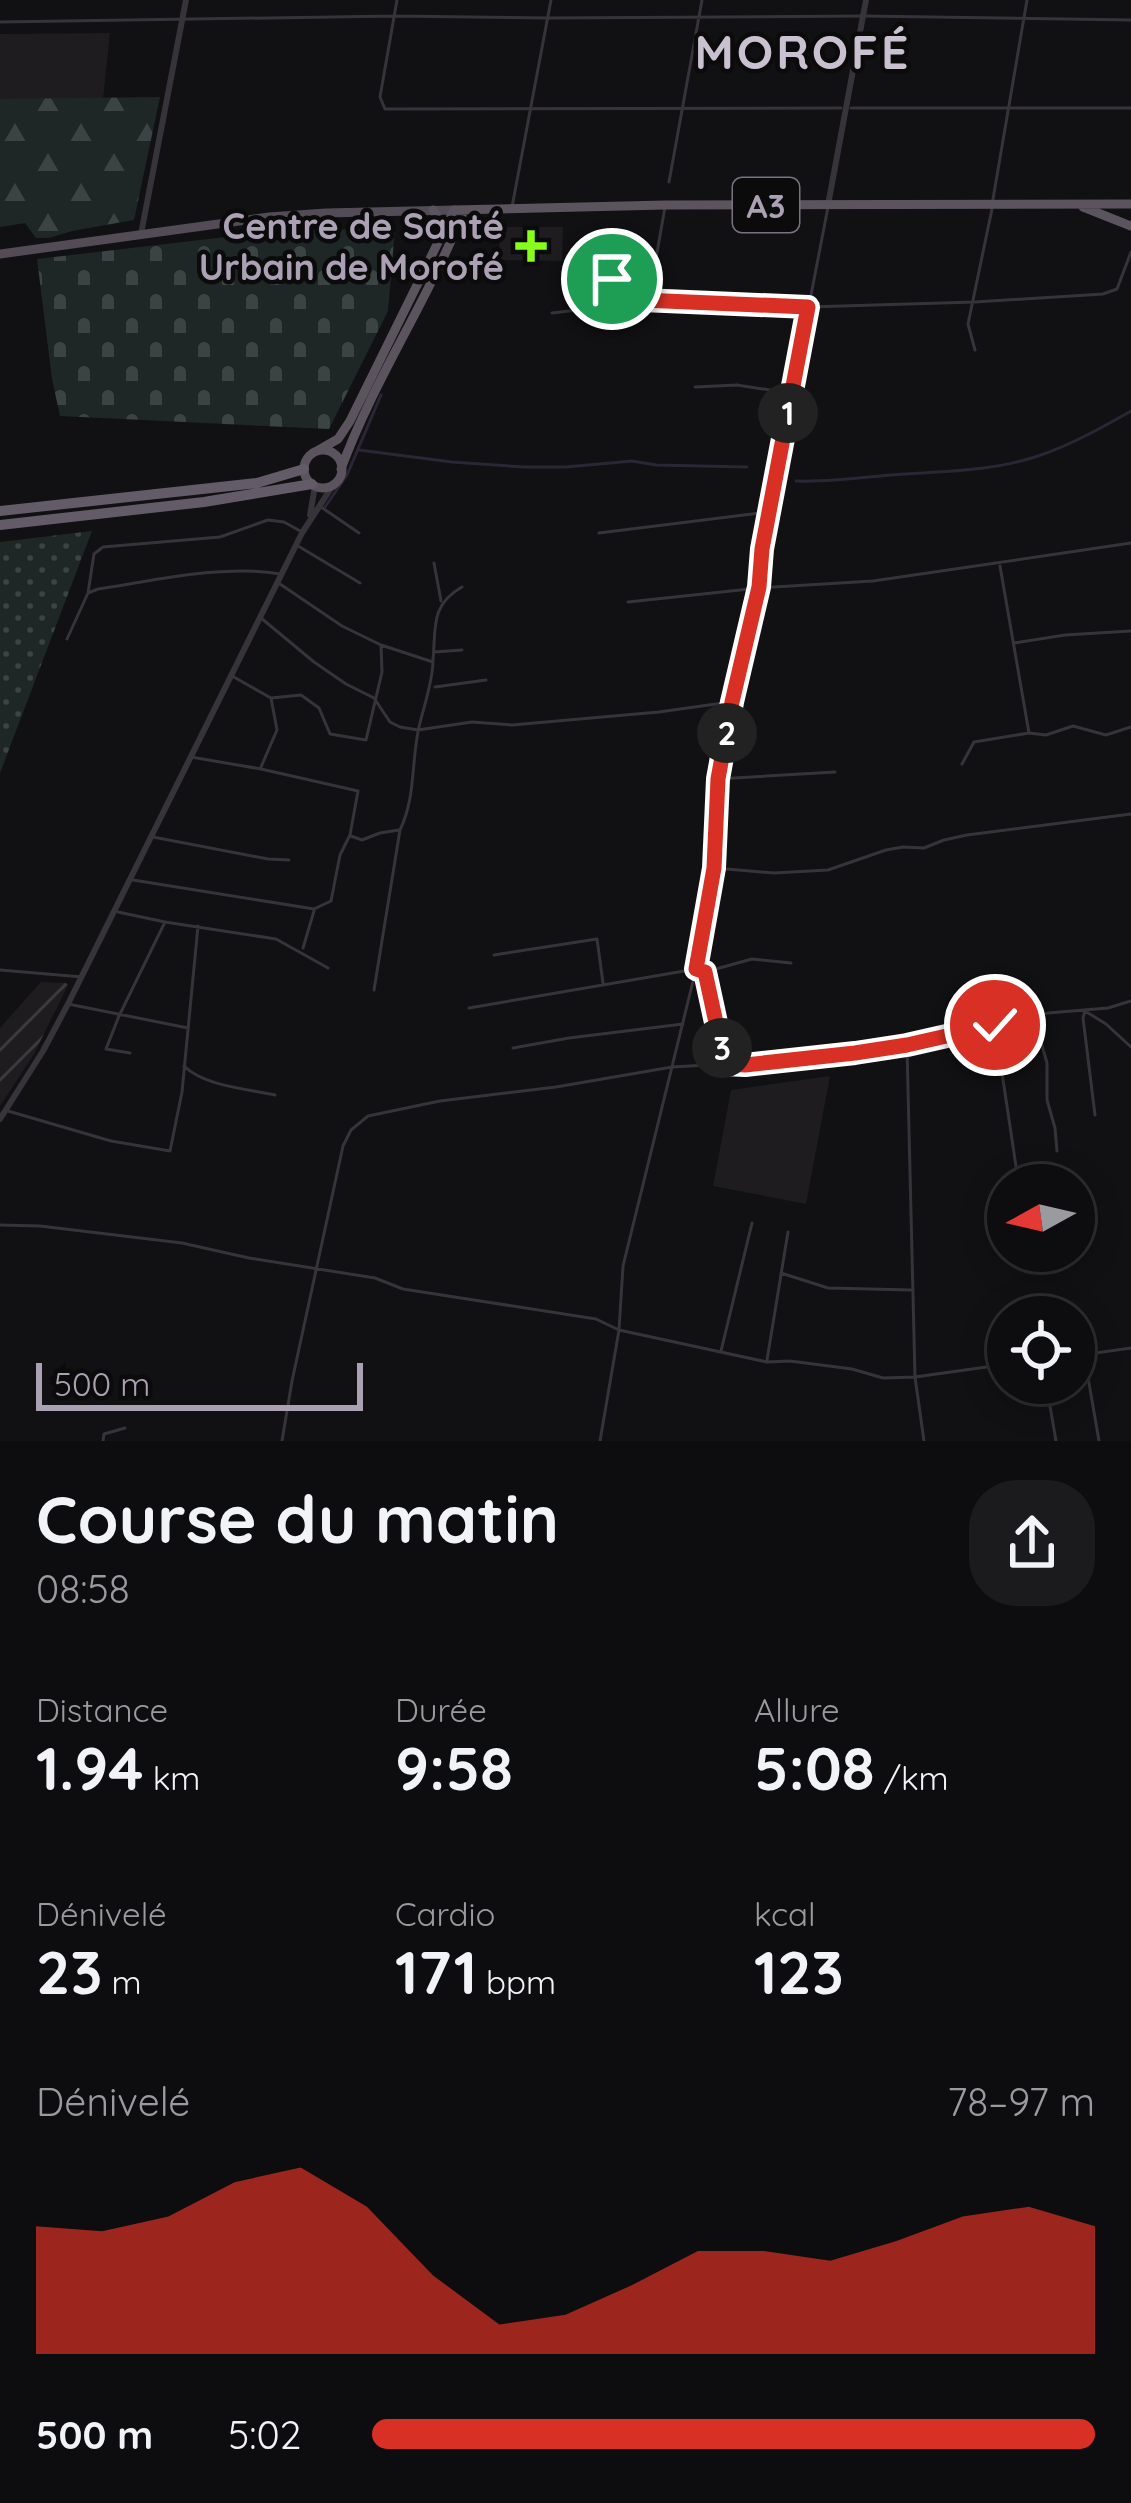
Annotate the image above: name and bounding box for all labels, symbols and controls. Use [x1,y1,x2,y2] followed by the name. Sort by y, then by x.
[694,21,912,81] district label: MOROFÉ
[733,178,799,232] road number: A3
[199,203,504,289] place label: Centre de Santé Urbain de Morofé
[561,228,663,330] pin
[515,230,547,262] marker: Centre de Santé Urbain de Morofé
[579,246,645,312] icon: arrive
[758,383,818,443] pin: 1
[782,392,794,433] text: 1
[697,703,757,763] pin: 2
[718,712,736,753] text: 2
[944,974,1046,1076] pin
[962,992,1028,1058] icon: check
[692,1018,752,1078] pin: 3
[713,1027,731,1068] text: 3
[987,1164,1095,1272] north arrow
[987,1164,1095,1404] map controls
[987,1296,1095,1404] button: locate
[36,1357,363,1410] scale bar
[54,1363,150,1404] text: 500 m
[36,1477,559,1560] text: Course du matin
[969,1480,1095,1606] button: share
[36,1564,130,1613] text: 08:58
[36,1689,168,1730] text: Distance
[395,1689,487,1730] text: Durée
[754,1689,840,1730] text: Allure
[36,1730,144,1805] text: 1.94
[395,1730,513,1805] text: 9:58
[754,1730,875,1805] text: 5:08
[144,1757,200,1798] text: km
[875,1757,949,1798] text: /km
[36,1893,167,1934] text: Dénivelé
[395,1893,496,1934] text: Cardio
[754,1893,816,1934] text: kcal
[36,1934,102,2009] text: 23
[395,1934,477,2009] text: 171
[754,1934,844,2009] text: 123
[102,1961,141,2002] text: m
[477,1961,556,2002] text: bpm
[36,2077,190,2126] text: Dénivelé
[947,2077,1095,2126] text: 78–97 m
[36,2410,153,2459] text: 500 m
[228,2410,301,2459] text: 5:02

